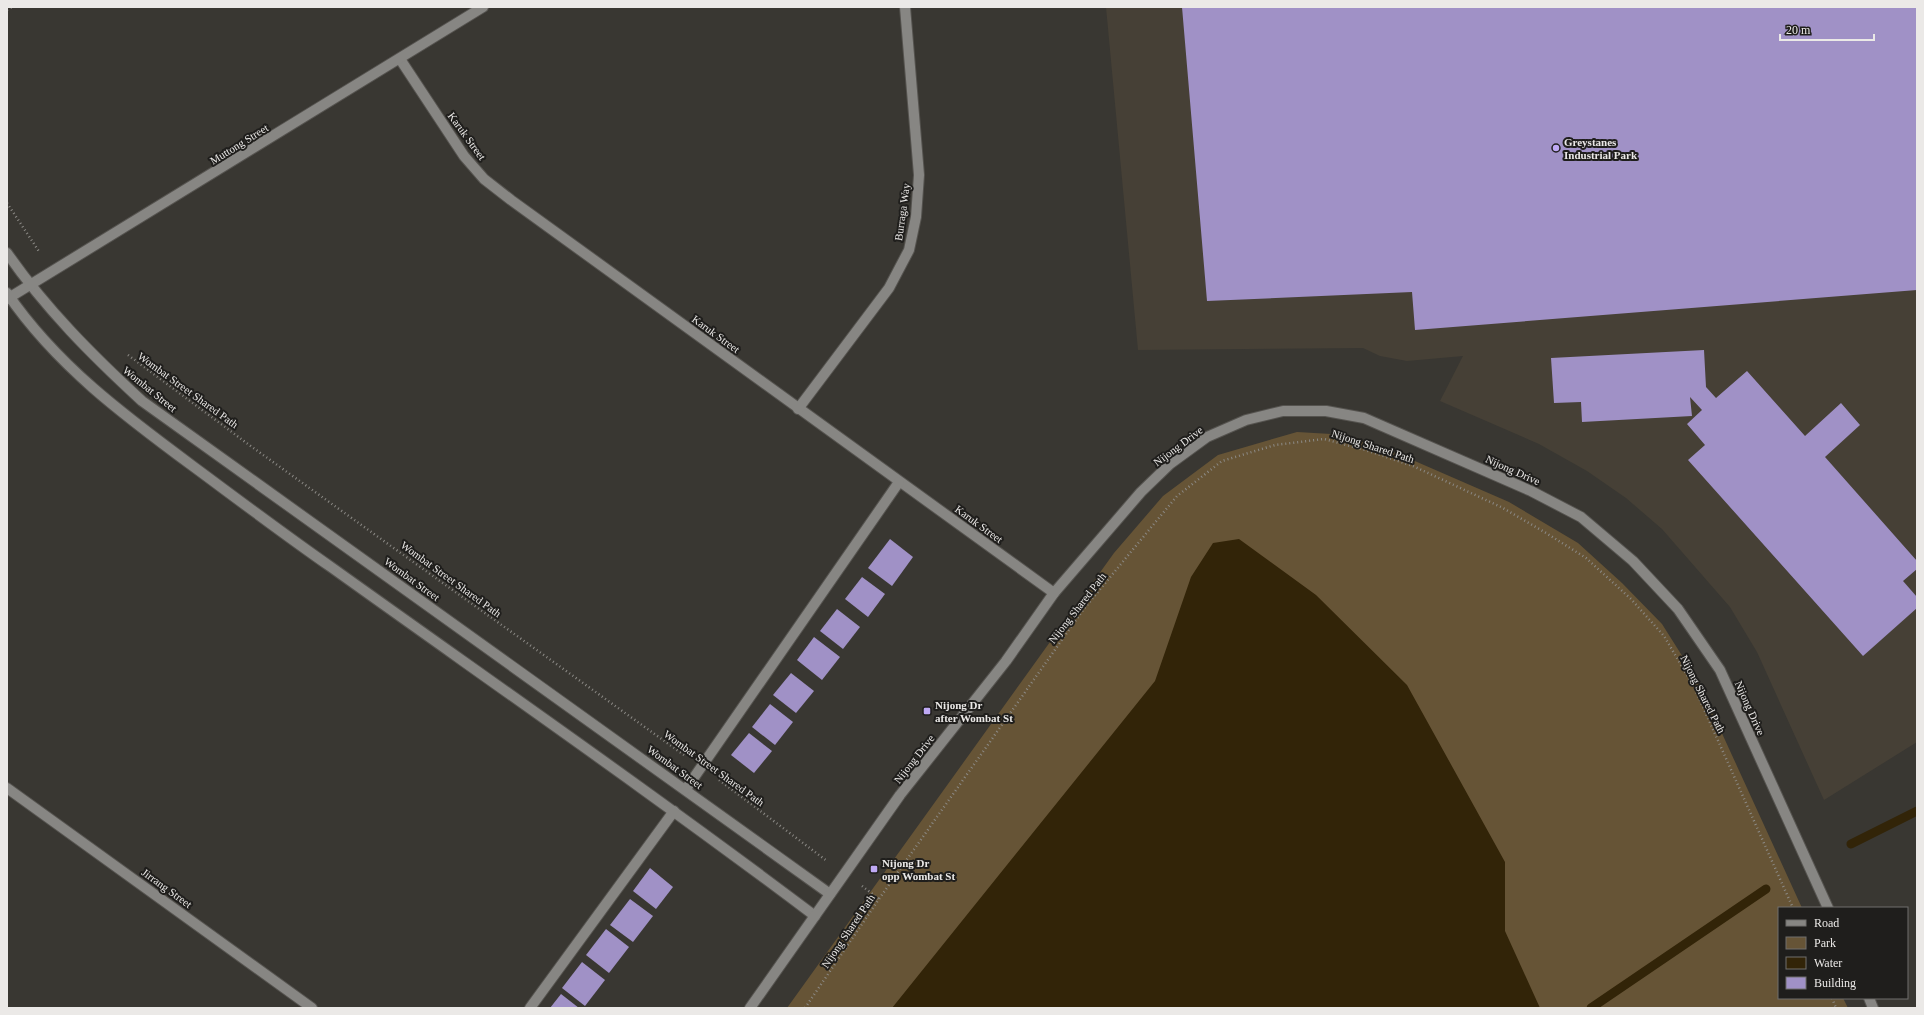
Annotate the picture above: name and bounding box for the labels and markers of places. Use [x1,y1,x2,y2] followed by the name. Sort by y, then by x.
[1564,136,1638,161] place label: Greystanes Industrial Park
[1551,143,1561,153] marker: Greystanes Industrial Park
[935,699,1013,724] place label: Nijong Dr after Wombat St
[922,706,932,716] marker: Nijong Dr after Wombat St
[882,857,955,882] place label: Nijong Dr opp Wombat St
[869,864,879,874] marker: Nijong Dr opp Wombat St

